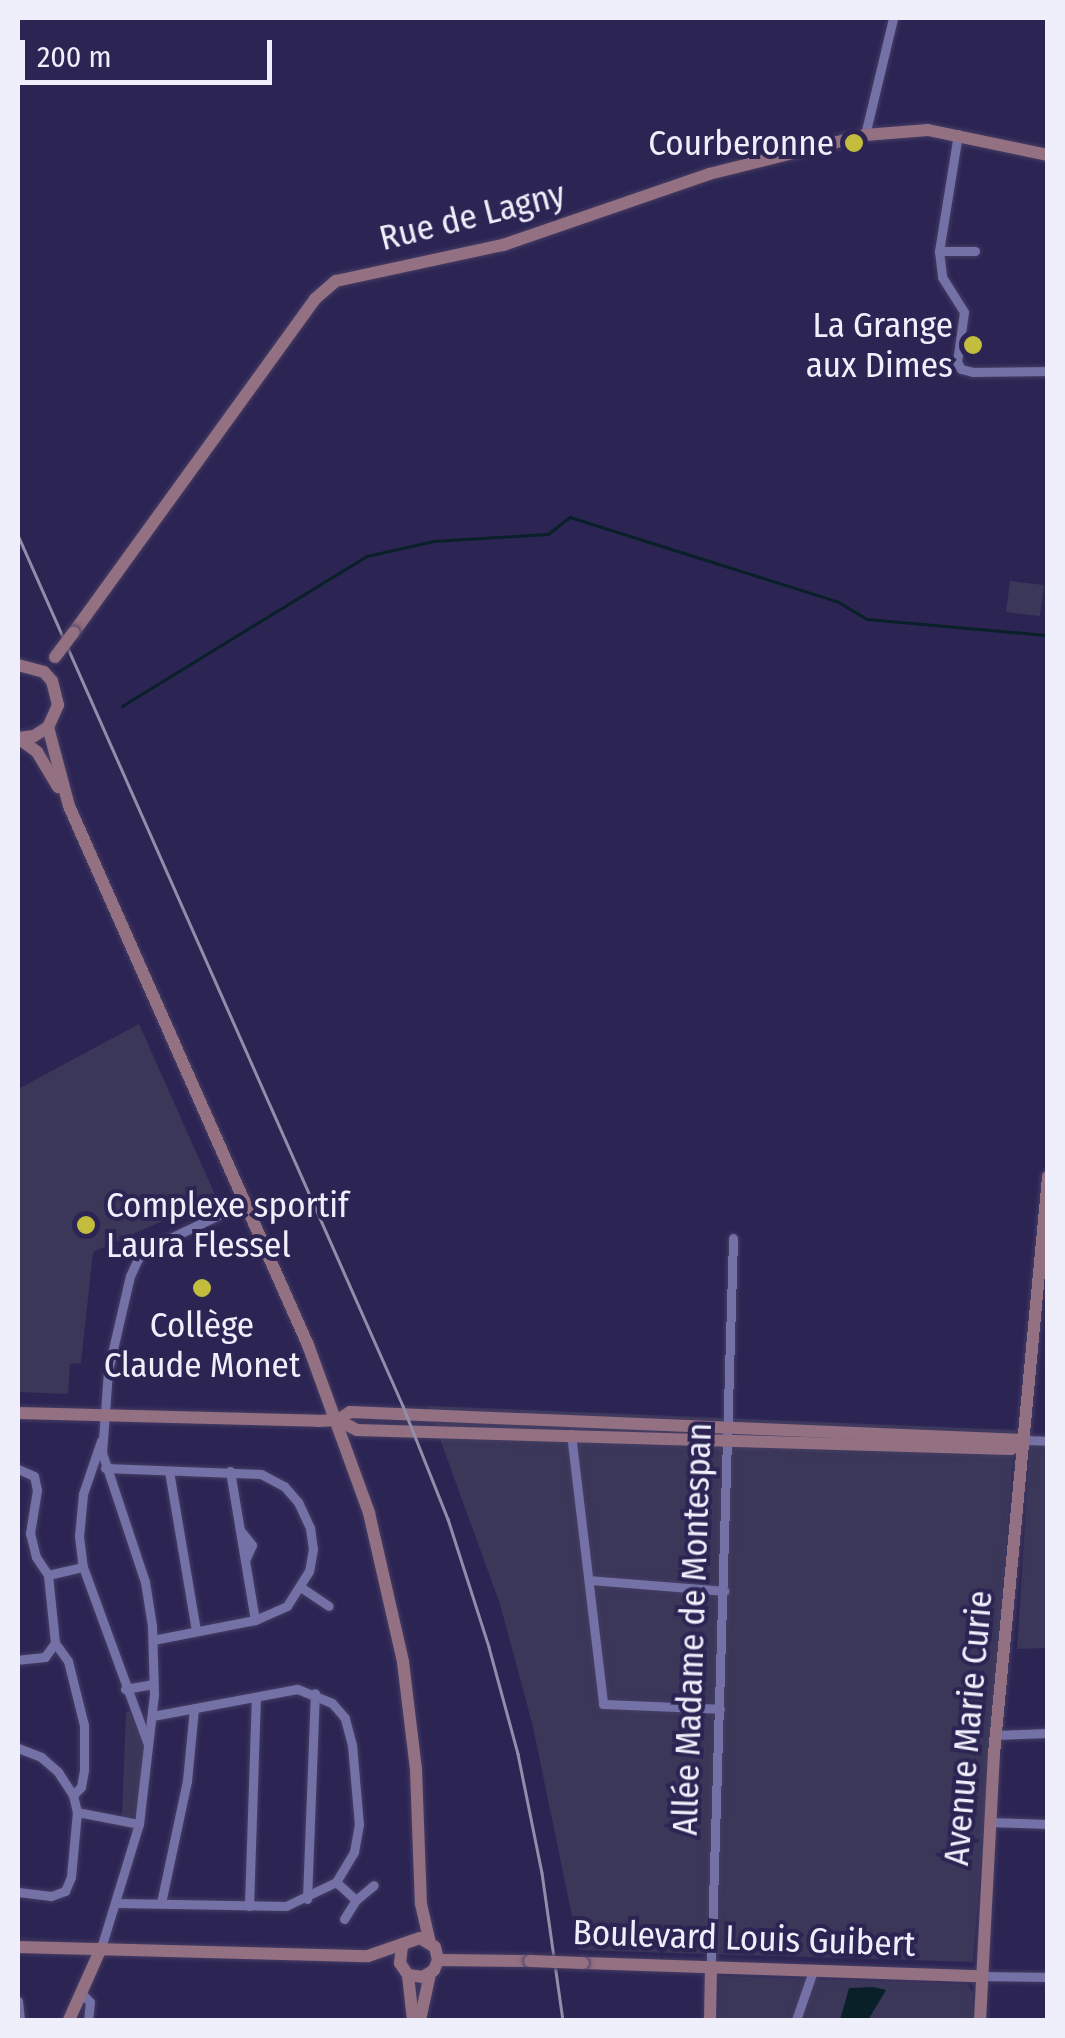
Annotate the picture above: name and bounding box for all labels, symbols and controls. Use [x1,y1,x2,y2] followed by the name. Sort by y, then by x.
[25,20,278,82] scale bar
[37,39,112,75] text: 200 m
[648,122,834,164] place label: Courberonne
[843,132,865,154] marker: Courberonne
[375,173,569,259] street label: Rue de Lagny
[806,304,953,386] place label: La Grange aux Dimes
[962,334,984,356] marker: La Grange aux Dimes
[106,1184,349,1266] place label: Complexe sportif Laura Flessel
[75,1214,97,1236] marker: Complexe sportif Laura Flessel
[191,1277,213,1299] marker: Collège Claude Monet
[104,1304,300,1386] place label: Collège Claude Monet
[664,1422,720,1836] street label: Allée Madame de Montespan
[935,1589,1001,1867] street label: Avenue Marie Curie
[572,1911,916,1965] street label: Boulevard Louis Guibert

